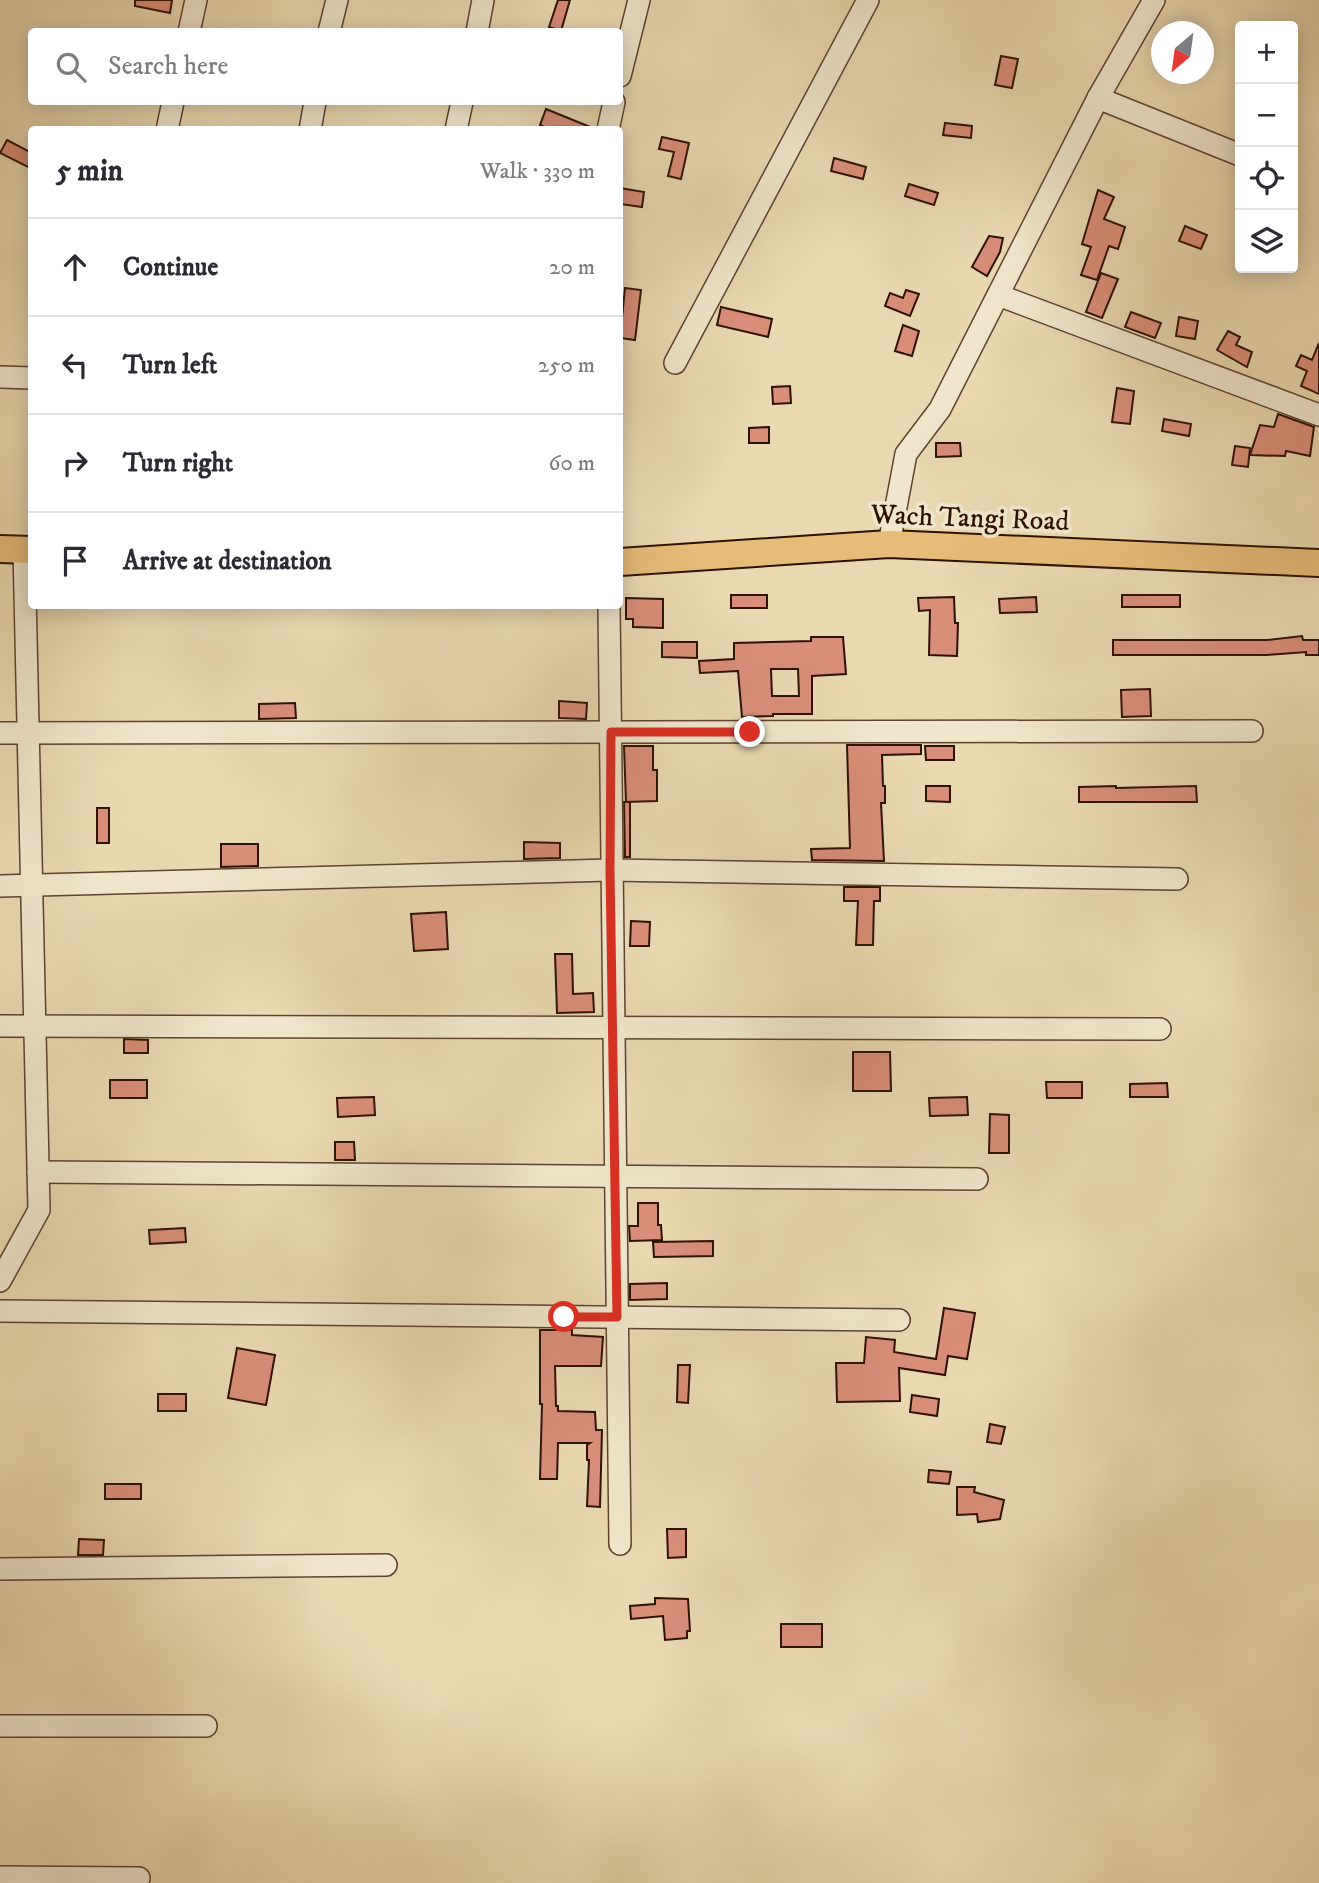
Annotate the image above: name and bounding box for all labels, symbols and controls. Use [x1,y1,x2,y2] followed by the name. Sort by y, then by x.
[1151,21,1214,84] north arrow
[1235,21,1298,273] map controls
[1235,21,1298,84] button: +
[28,28,623,105] search box
[52,48,90,86] icon: search
[108,50,228,83] text: Search here
[1235,84,1298,147] button: −
[1235,147,1298,210] button: locate
[56,153,123,190] text: 5 min
[480,157,595,186] text: Walk · 330 m
[1235,210,1298,273] button: layers
[56,248,94,286] icon: ahead
[123,251,218,284] text: Continue
[549,253,595,282] text: 20 m
[56,346,94,384] icon: left
[123,349,217,382] text: Turn left
[538,351,595,380] text: 250 m
[56,444,94,482] icon: right
[123,447,233,480] text: Turn right
[548,449,595,478] text: 60 m
[869,497,1070,539] street label: Wach Tangi Road
[56,542,94,580] icon: arrive
[123,545,332,578] text: Arrive at destination
[734,716,765,747] route end
[548,1301,579,1332] route start

